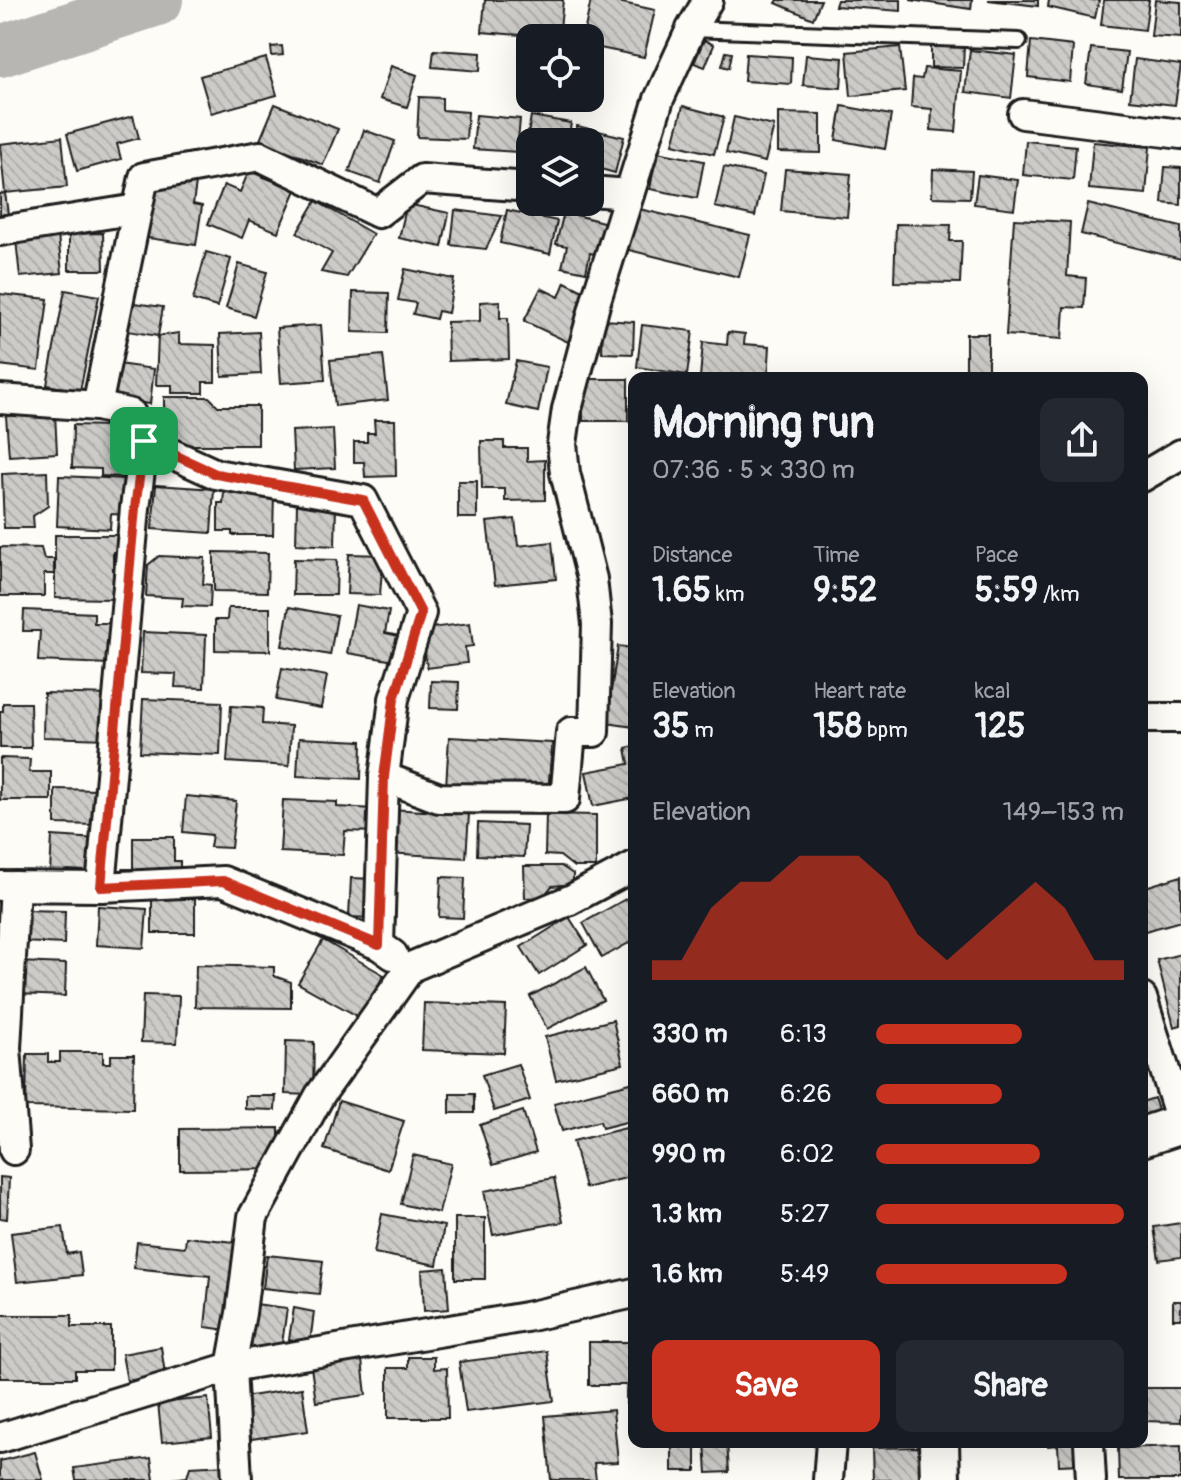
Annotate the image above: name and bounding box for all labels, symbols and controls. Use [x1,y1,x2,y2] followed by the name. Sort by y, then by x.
[516,24,604,216] map controls
[516,24,604,112] button: locate
[516,128,604,216] button: layers
[652,396,875,451] text: Morning run
[1040,398,1124,482] button: share
[110,407,178,475] pin
[122,419,166,463] icon: arrive
[652,454,855,486] text: 07:36 · 5 × 330 m
[652,541,732,569] text: Distance
[813,541,859,569] text: Time
[975,541,1018,569] text: Pace
[652,569,711,612] text: 1.65
[813,569,877,612] text: 9:52
[975,569,1038,612] text: 5:59
[711,580,744,608] text: km
[1038,580,1080,608] text: /km
[652,677,736,705] text: Elevation
[813,677,906,705] text: Heart rate
[975,677,1010,705] text: kcal
[652,705,689,748] text: 35
[813,705,862,748] text: 158
[975,705,1025,748] text: 125
[689,716,714,744] text: m
[862,716,908,744] text: bpm
[652,796,751,828] text: Elevation
[1003,796,1124,828] text: 149–153 m
[652,1018,728,1050] text: 330 m
[780,1018,827,1050] text: 6:13
[652,1078,729,1110] text: 660 m
[780,1078,832,1110] text: 6:26
[652,1138,725,1170] text: 990 m
[780,1138,834,1170] text: 6:02
[652,1198,722,1230] text: 1.3 km
[780,1198,829,1230] text: 5:27
[652,1258,723,1290] text: 1.6 km
[780,1258,830,1290] text: 5:49
[652,1340,880,1432] button: Save
[896,1340,1124,1432] button: Share

